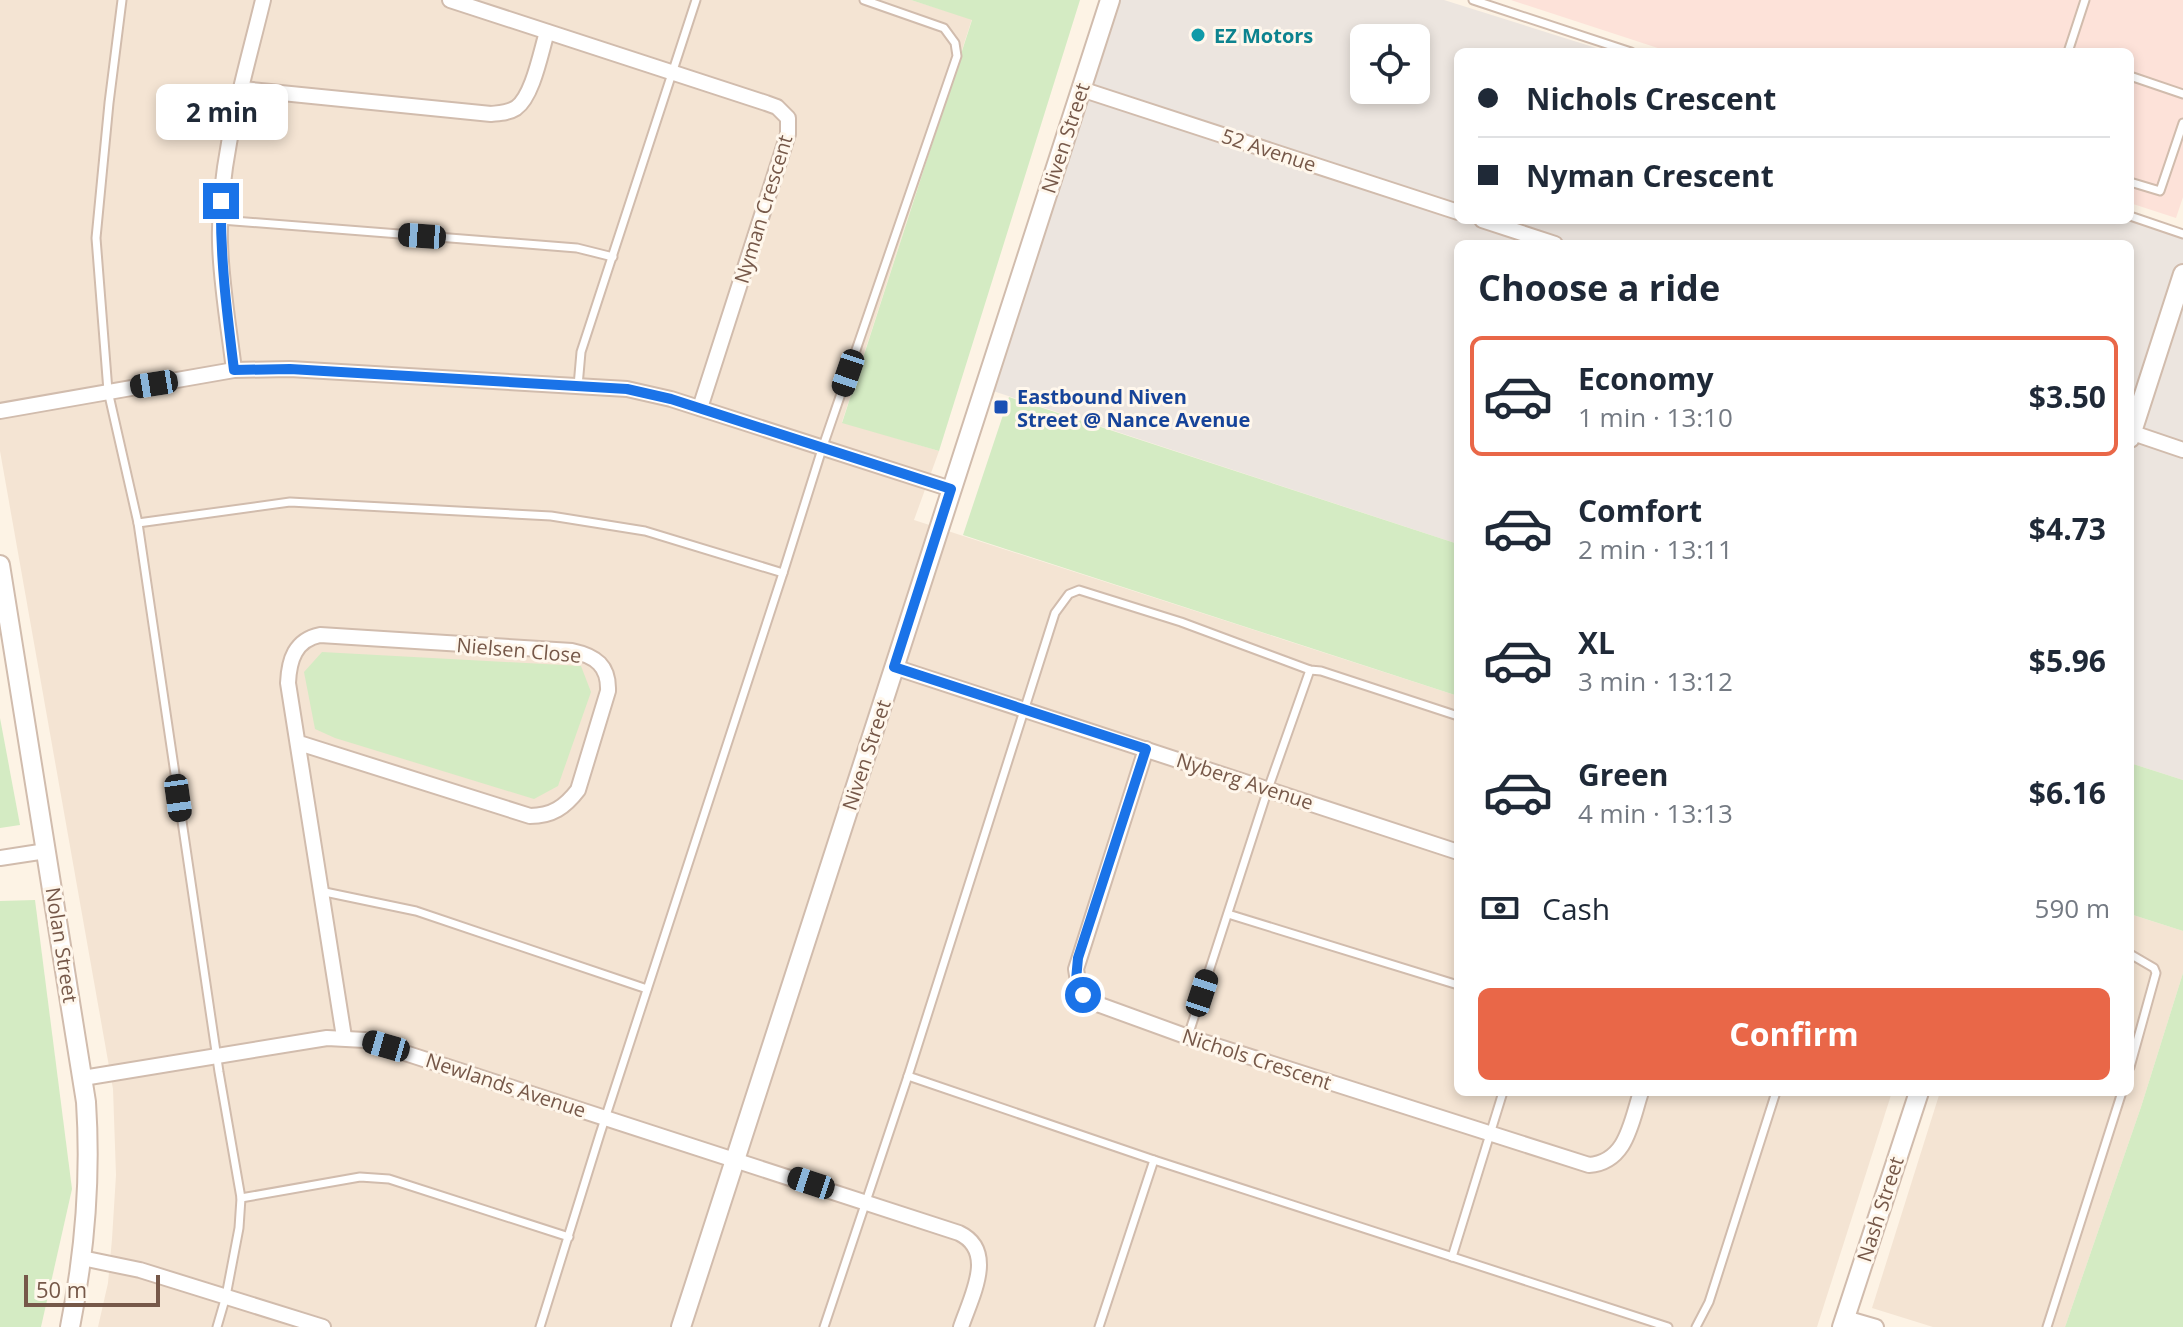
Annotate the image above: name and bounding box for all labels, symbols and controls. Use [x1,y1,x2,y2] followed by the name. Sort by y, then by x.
[1214,22,1313,49] place label: EZ Motors
[1350,24,1430,104] map controls
[1350,24,1430,104] button: locate
[1189,26,1207,44] marker: EZ Motors
[1526,78,1776,119] text: Nichols Crescent
[1034,79,1096,197] street label: Niven Street
[155,85,287,141] callout: 2 min
[186,94,258,130] text: 2 min
[1218,122,1320,178] street label: 52 Avenue
[728,131,798,287] street label: Nyman Crescent
[1526,155,1774,196] text: Nyman Crescent
[203,183,239,219] route end
[397,222,447,250] car
[1478,263,1720,312] text: Choose a ride
[829,346,867,400] car
[1578,358,1714,399] text: Economy
[1482,360,1554,432] icon: car
[128,368,180,400] car
[2029,376,2106,417] text: $3.50
[1017,383,1250,433] place label: Eastbound Niven Street @ Nance Avenue
[992,398,1010,416] marker: Eastbound Niven Street @ Nance Avenue
[1578,399,1733,435] text: 1 min · 13:10
[1578,490,1702,531] text: Comfort
[1482,492,1554,564] icon: car
[2029,508,2106,549] text: $4.73
[1578,531,1733,567] text: 2 min · 13:11
[1578,622,1615,663] text: XL
[1482,624,1554,696] icon: car
[456,631,582,669] street label: Nielsen Close
[2029,640,2106,681] text: $5.96
[1578,663,1733,699] text: 3 min · 13:12
[835,696,897,814] street label: Niven Street
[1173,746,1317,816] street label: Nyberg Avenue
[1578,754,1669,795] text: Green
[1482,756,1554,828] icon: car
[2029,772,2106,813] text: $6.16
[163,773,193,823] car
[1578,795,1733,831] text: 4 min · 13:13
[40,885,84,1005] street label: Nolan Street
[1478,886,1522,930] icon: cash
[1542,888,1610,929] text: Cash
[2035,890,2110,926] text: 590 m
[1183,966,1221,1020] car
[1065,977,1101,1013] route start
[1478,988,2110,1080] button: Confirm
[1179,1022,1335,1096] street label: Nichols Crescent
[360,1028,412,1064] car
[423,1046,589,1124] street label: Newlands Avenue
[1850,1153,1910,1265] street label: Nash Street
[784,1164,838,1202] car
[24,1271,160,1307] scale bar
[36,1274,87,1304] text: 50 m

